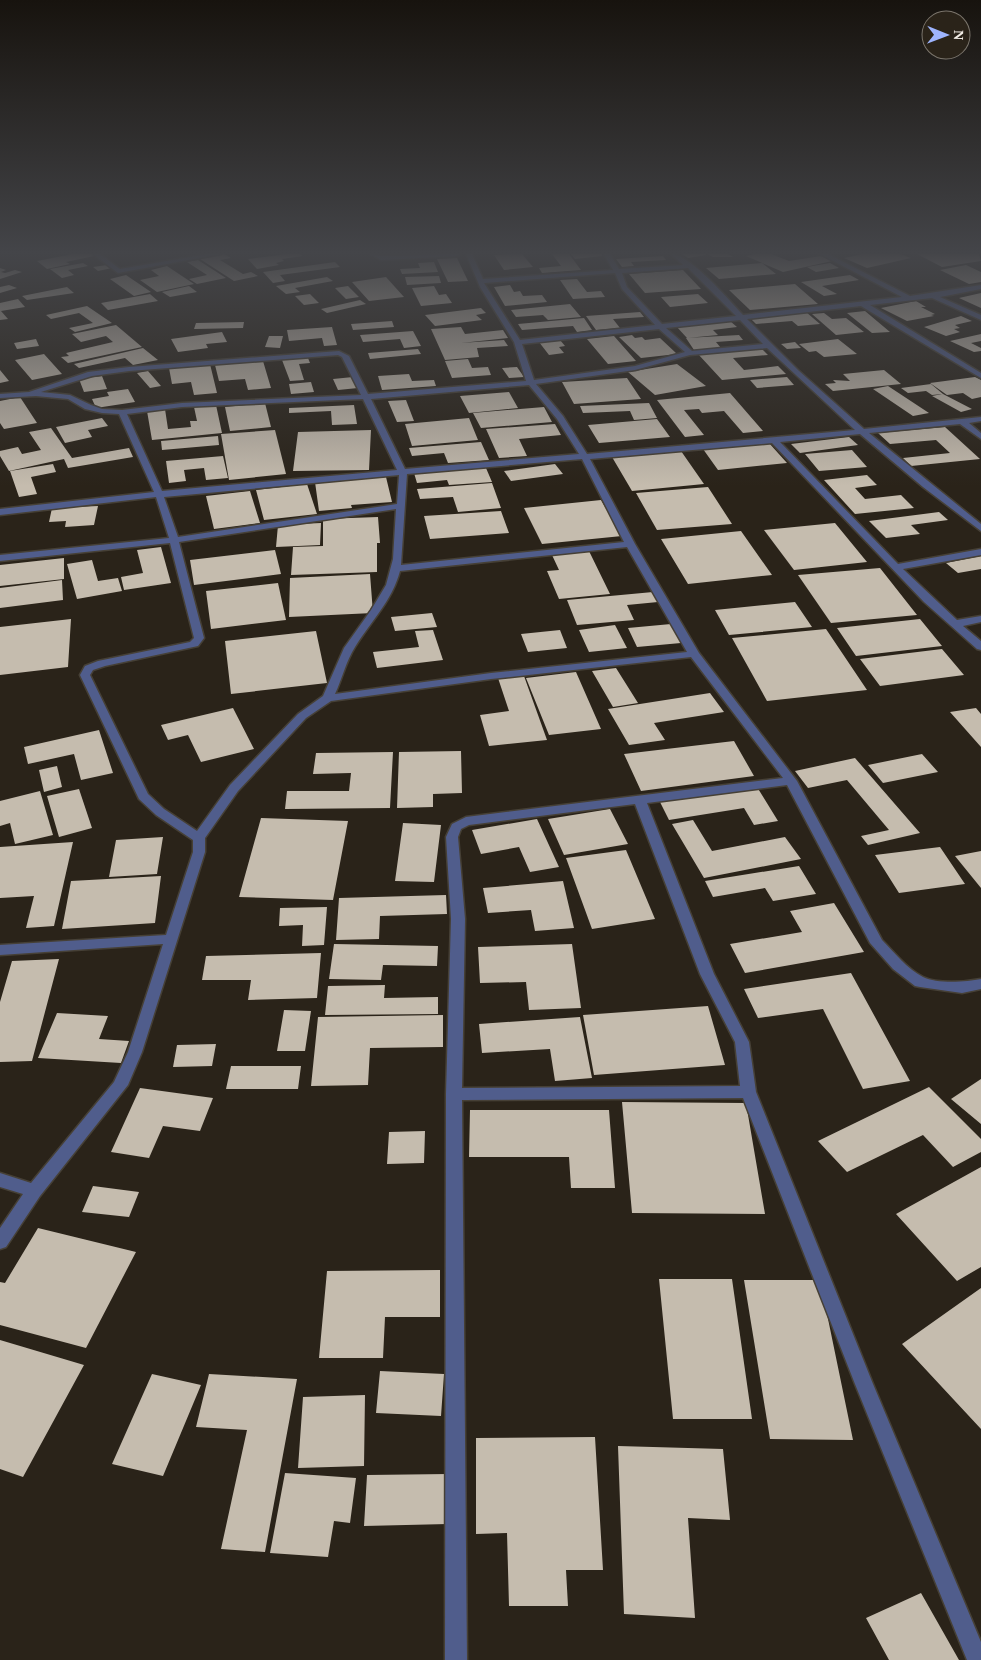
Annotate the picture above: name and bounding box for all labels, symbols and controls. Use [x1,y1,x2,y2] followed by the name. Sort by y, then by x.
[921,10,971,60] north arrow
[951,30,966,40] text: N

